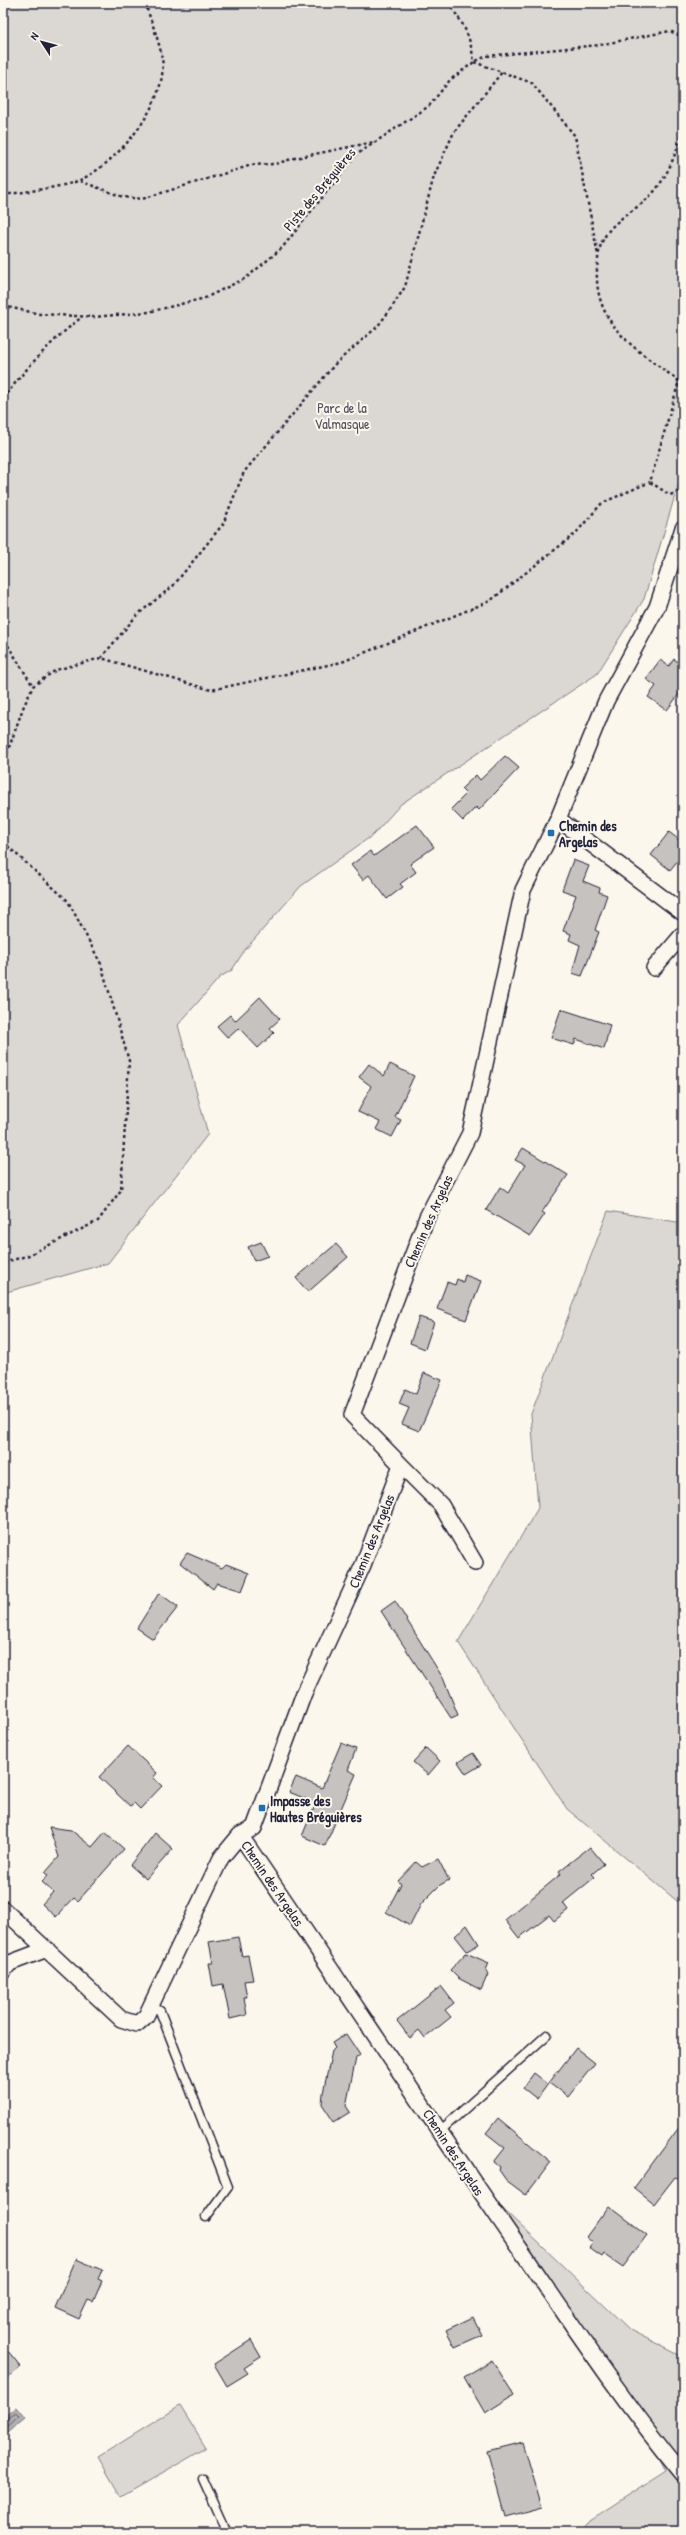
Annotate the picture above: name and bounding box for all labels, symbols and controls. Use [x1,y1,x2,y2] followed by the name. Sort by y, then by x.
[22,22,62,62] north arrow
[27,30,41,43] text: N
[278,143,360,235] street label: Piste des Bréguières
[314,398,370,434] park label: Parc de la Valmasque
[559,816,617,853] place label: Chemin des Argelas
[546,828,556,838] marker: Chemin des Argelas
[399,1172,458,1271] street label: Chemin des Argelas
[344,1491,399,1591] street label: Chemin des Argelas
[270,1791,362,1828] place label: Impasse des Hautes Bréguières
[257,1803,267,1813] marker: Impasse des Hautes Bréguières
[236,1836,309,1930] street label: Chemin des Argelas
[418,2105,489,2199] street label: Chemin des Argelas

